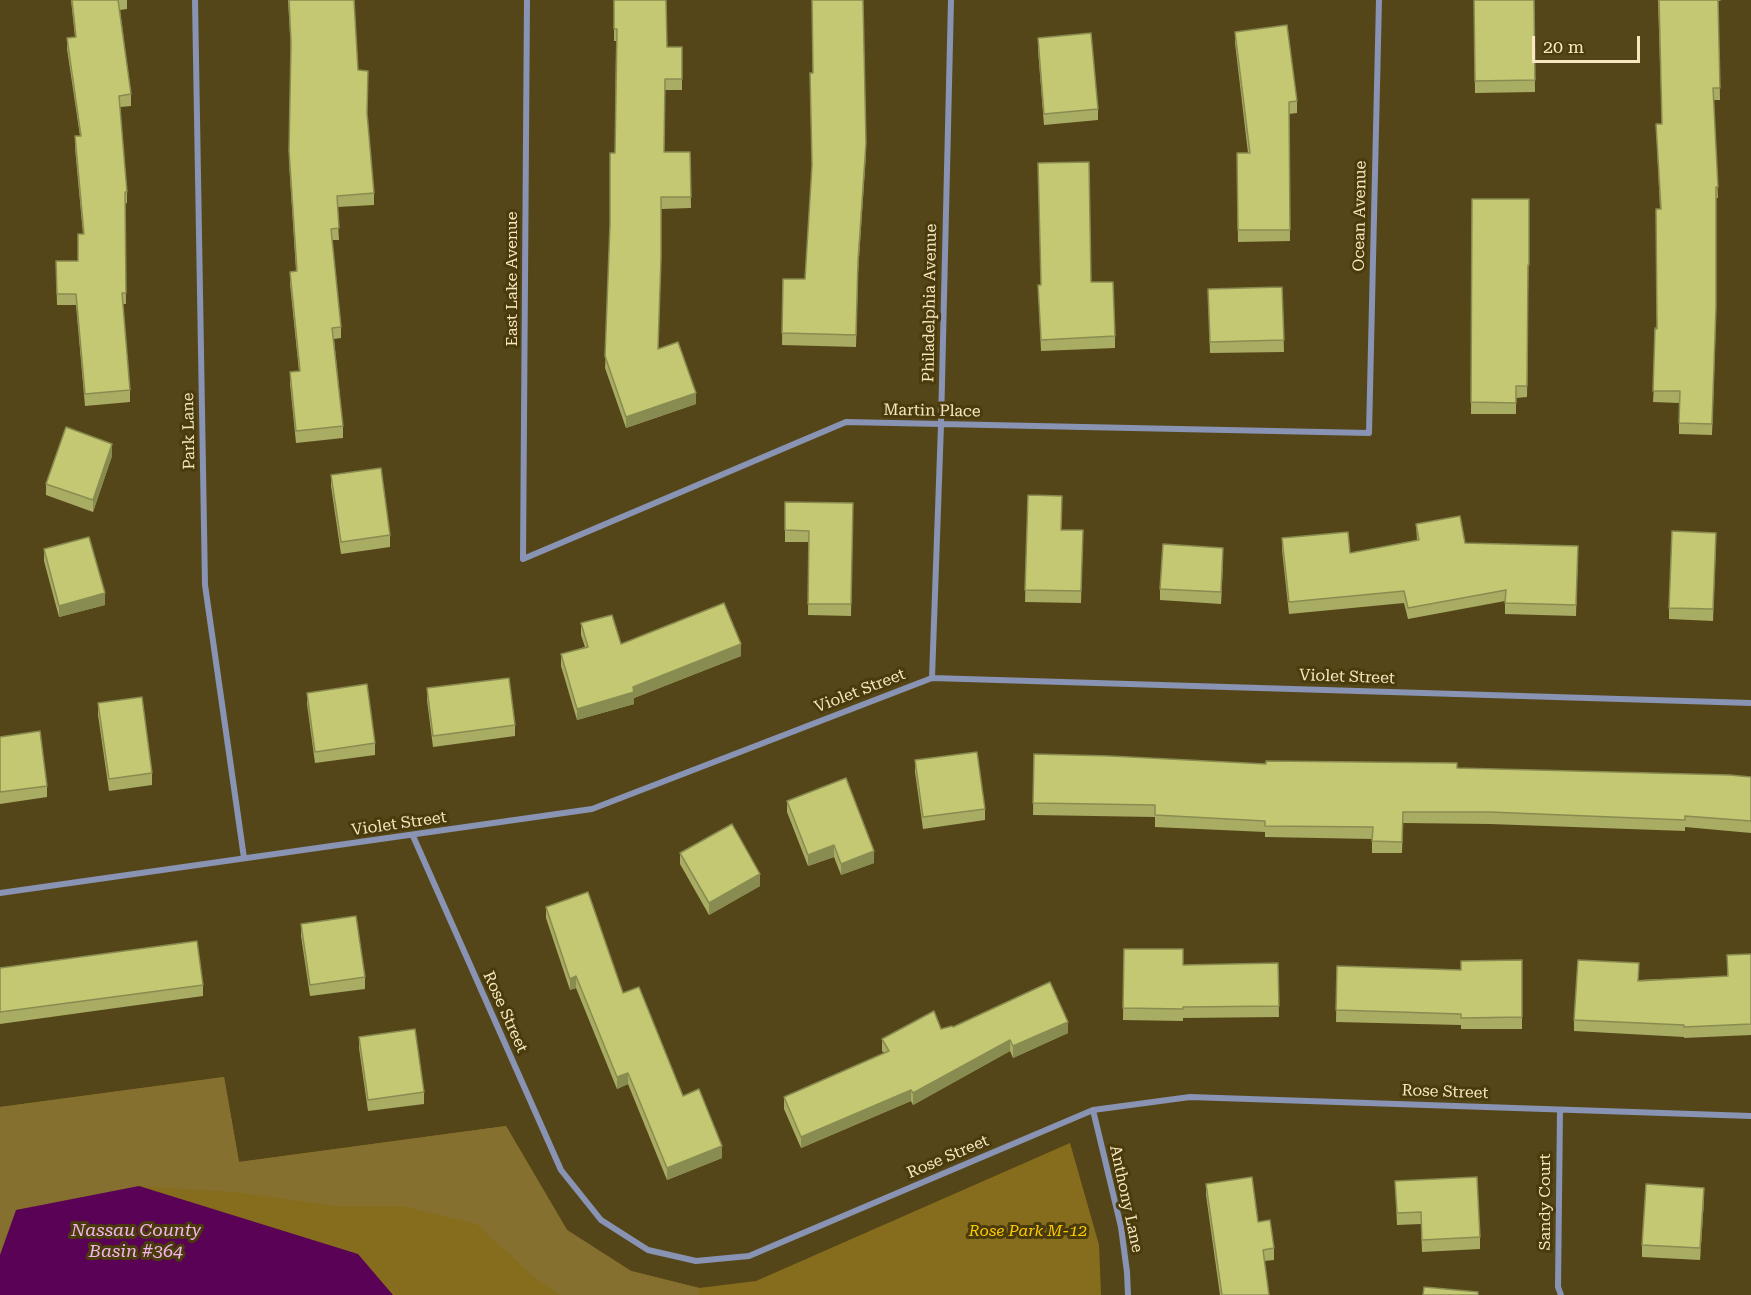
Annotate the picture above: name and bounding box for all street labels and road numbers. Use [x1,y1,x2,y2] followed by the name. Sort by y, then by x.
[1349,160,1371,272] street label: Ocean Avenue
[502,211,522,347] street label: East Lake Avenue
[919,223,941,383] street label: Philadelphia Avenue
[179,392,199,470] street label: Park Lane
[883,401,981,421] street label: Martin Place
[812,665,908,717] street label: Violet Street
[1299,666,1395,688] street label: Violet Street
[350,808,448,840] street label: Violet Street
[479,968,531,1056] street label: Rose Street
[1401,1081,1489,1103] street label: Rose Street
[904,1131,992,1183] street label: Rose Street
[1105,1144,1147,1254] street label: Anthony Lane
[1535,1154,1555,1250] street label: Sandy Court

